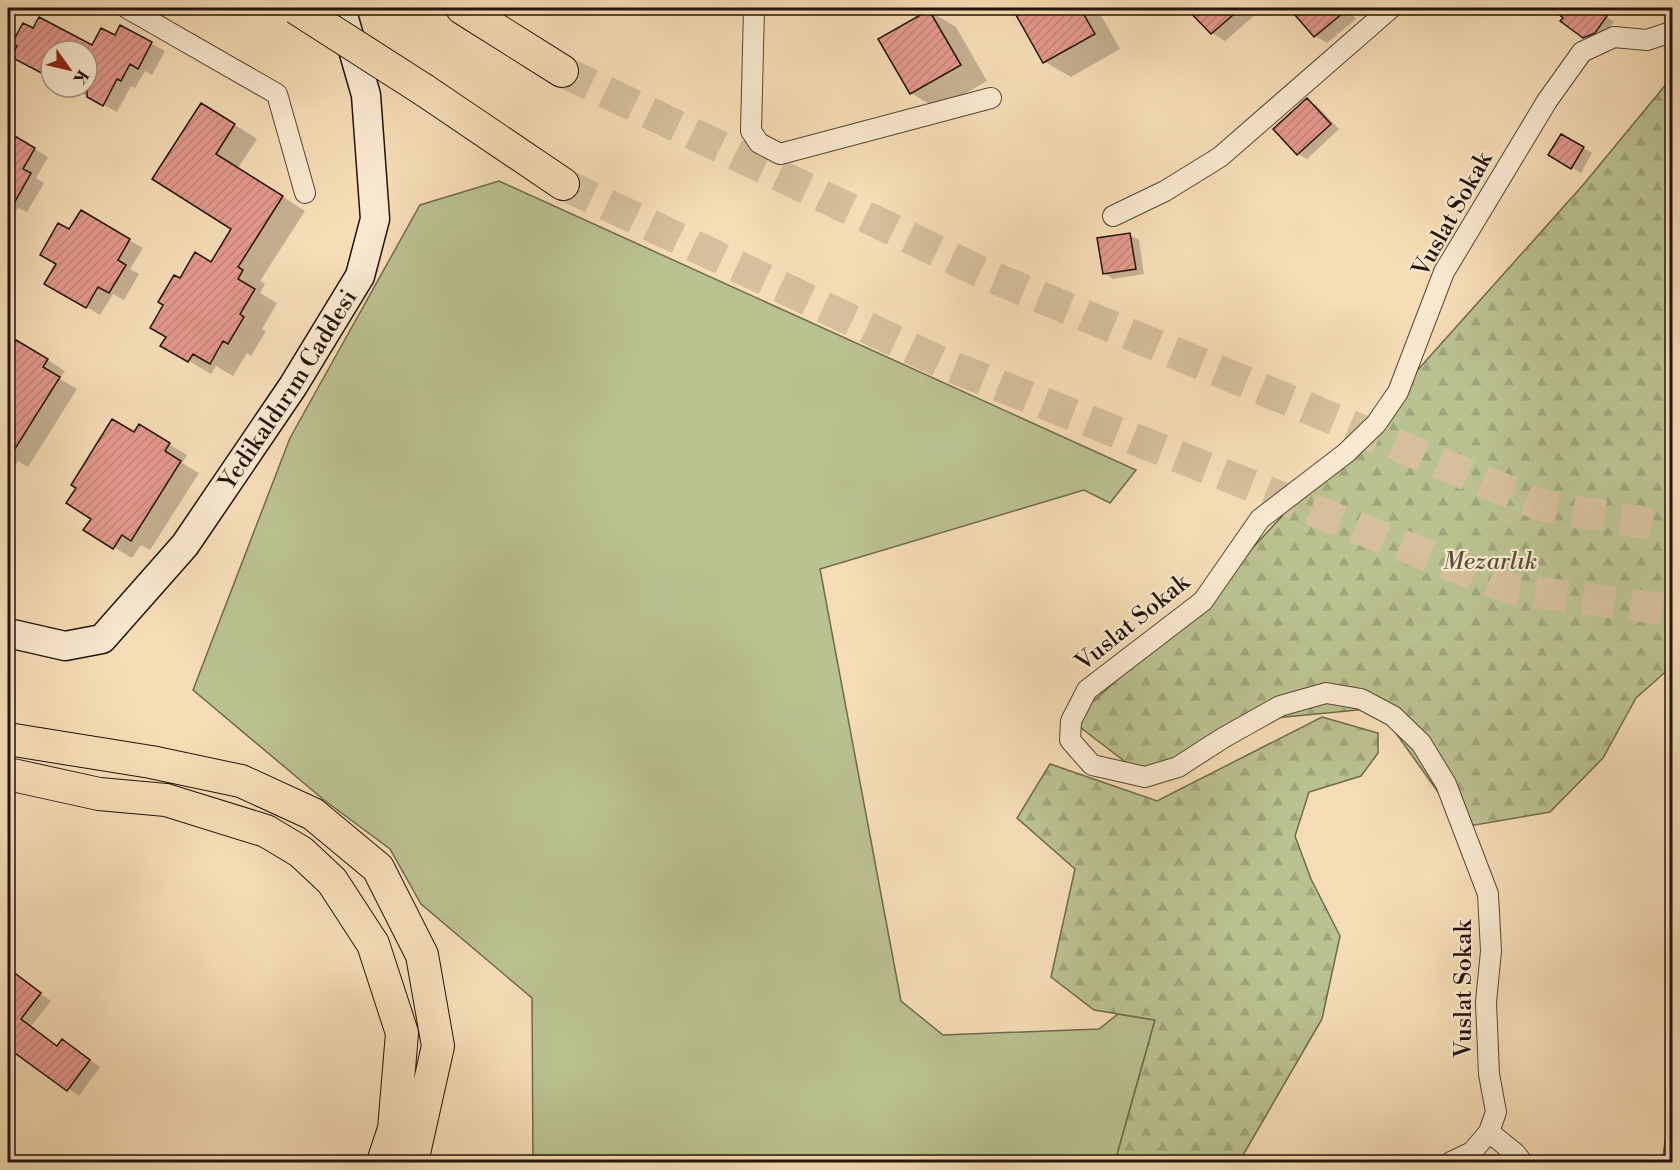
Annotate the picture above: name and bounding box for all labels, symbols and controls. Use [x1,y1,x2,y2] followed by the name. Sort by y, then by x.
[39,39,99,99] north arrow
[68,66,93,89] text: K
[1406,146,1500,283] street label: Vuslat Sokak
[212,284,364,498] street label: Yedikaldırım Caddesi
[1443,547,1537,577] park label: Mezarlık
[1069,567,1197,678] street label: Vuslat Sokak
[1449,919,1479,1059] street label: Vuslat Sokak

